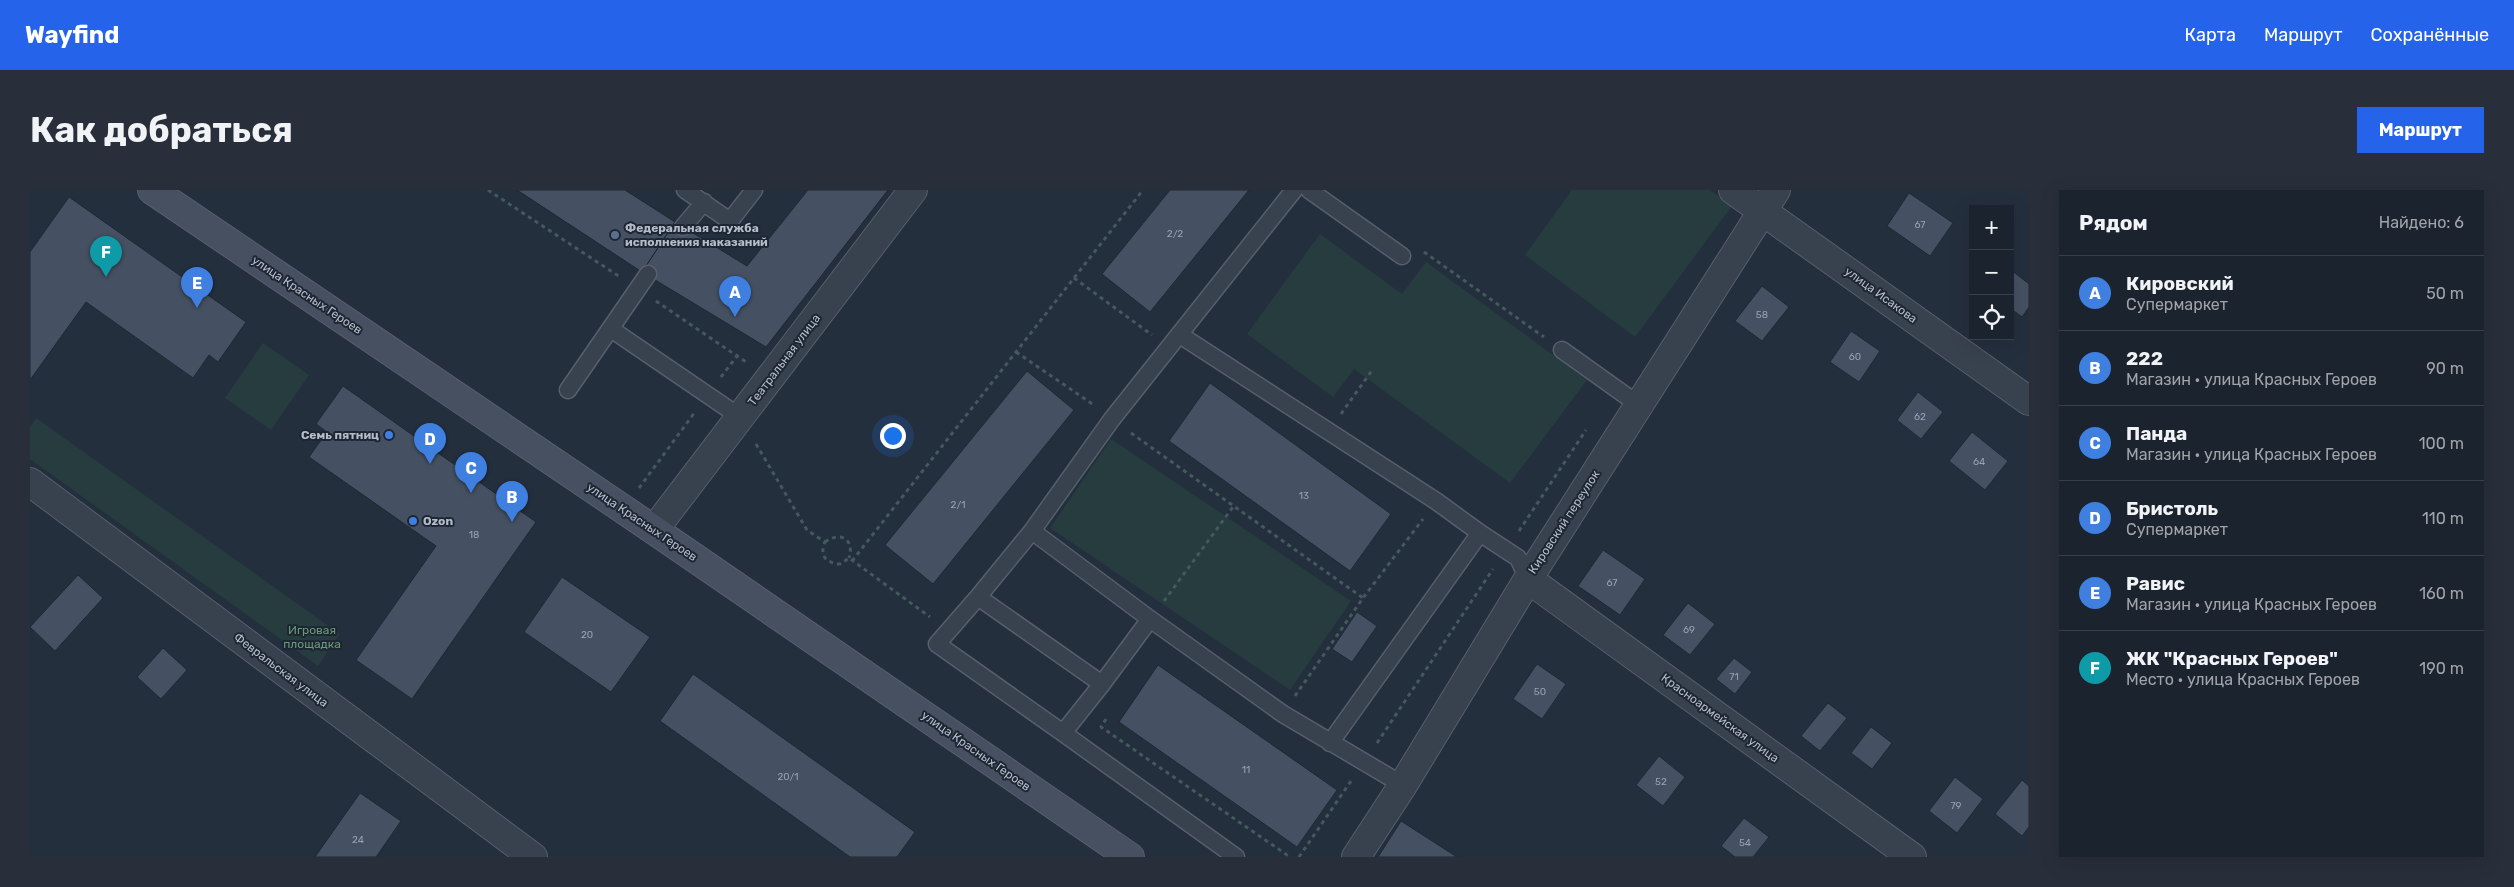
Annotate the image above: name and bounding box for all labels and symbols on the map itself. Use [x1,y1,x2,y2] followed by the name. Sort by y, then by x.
[1915,219,1925,231] house number: 67
[625,221,768,249] place label: Федеральная служба исполнения наказаний
[1167,228,1183,240] house number: 2/2
[609,229,621,241] marker: Федеральная служба исполнения наказаний
[90,236,122,277] pin: F
[249,253,365,337] street label: улица Красных Героев
[1842,264,1920,326] street label: улица Исакова
[181,267,213,308] pin: E
[719,276,751,317] pin: A
[1756,309,1768,321] house number: 58
[745,311,823,409] street label: Театральная улица
[1849,351,1861,363] house number: 60
[1914,411,1926,423] house number: 62
[414,423,446,464] pin: D
[880,423,906,449] your location
[301,428,379,442] place label: Семь пятниц
[383,429,395,441] marker: Семь пятниц
[455,452,487,493] pin: C
[1973,456,1985,468] house number: 64
[1525,467,1603,576] street label: Кировский переулок
[584,480,700,564] street label: улица Красных Героев
[496,481,528,522] pin: B
[1299,490,1309,502] house number: 13
[951,499,965,511] house number: 2/1
[423,514,453,528] place label: Ozon
[407,515,419,527] marker: Ozon
[469,529,479,541] house number: 18
[1607,577,1617,589] house number: 67
[283,623,341,651] park label: Игровая площадка
[1683,624,1695,636] house number: 69
[581,629,593,641] house number: 20
[231,630,331,710] street label: Февральская улица
[1658,671,1782,765] street label: Красноармейская улица
[1729,671,1739,683] house number: 71
[1534,686,1546,698] house number: 50
[919,708,1033,794] street label: улица Красных Героев
[1242,764,1250,776] house number: 11
[777,771,799,783] house number: 20/1
[1655,776,1667,788] house number: 52
[1950,800,1962,812] house number: 79
[352,834,364,846] house number: 24
[1739,837,1751,849] house number: 54

